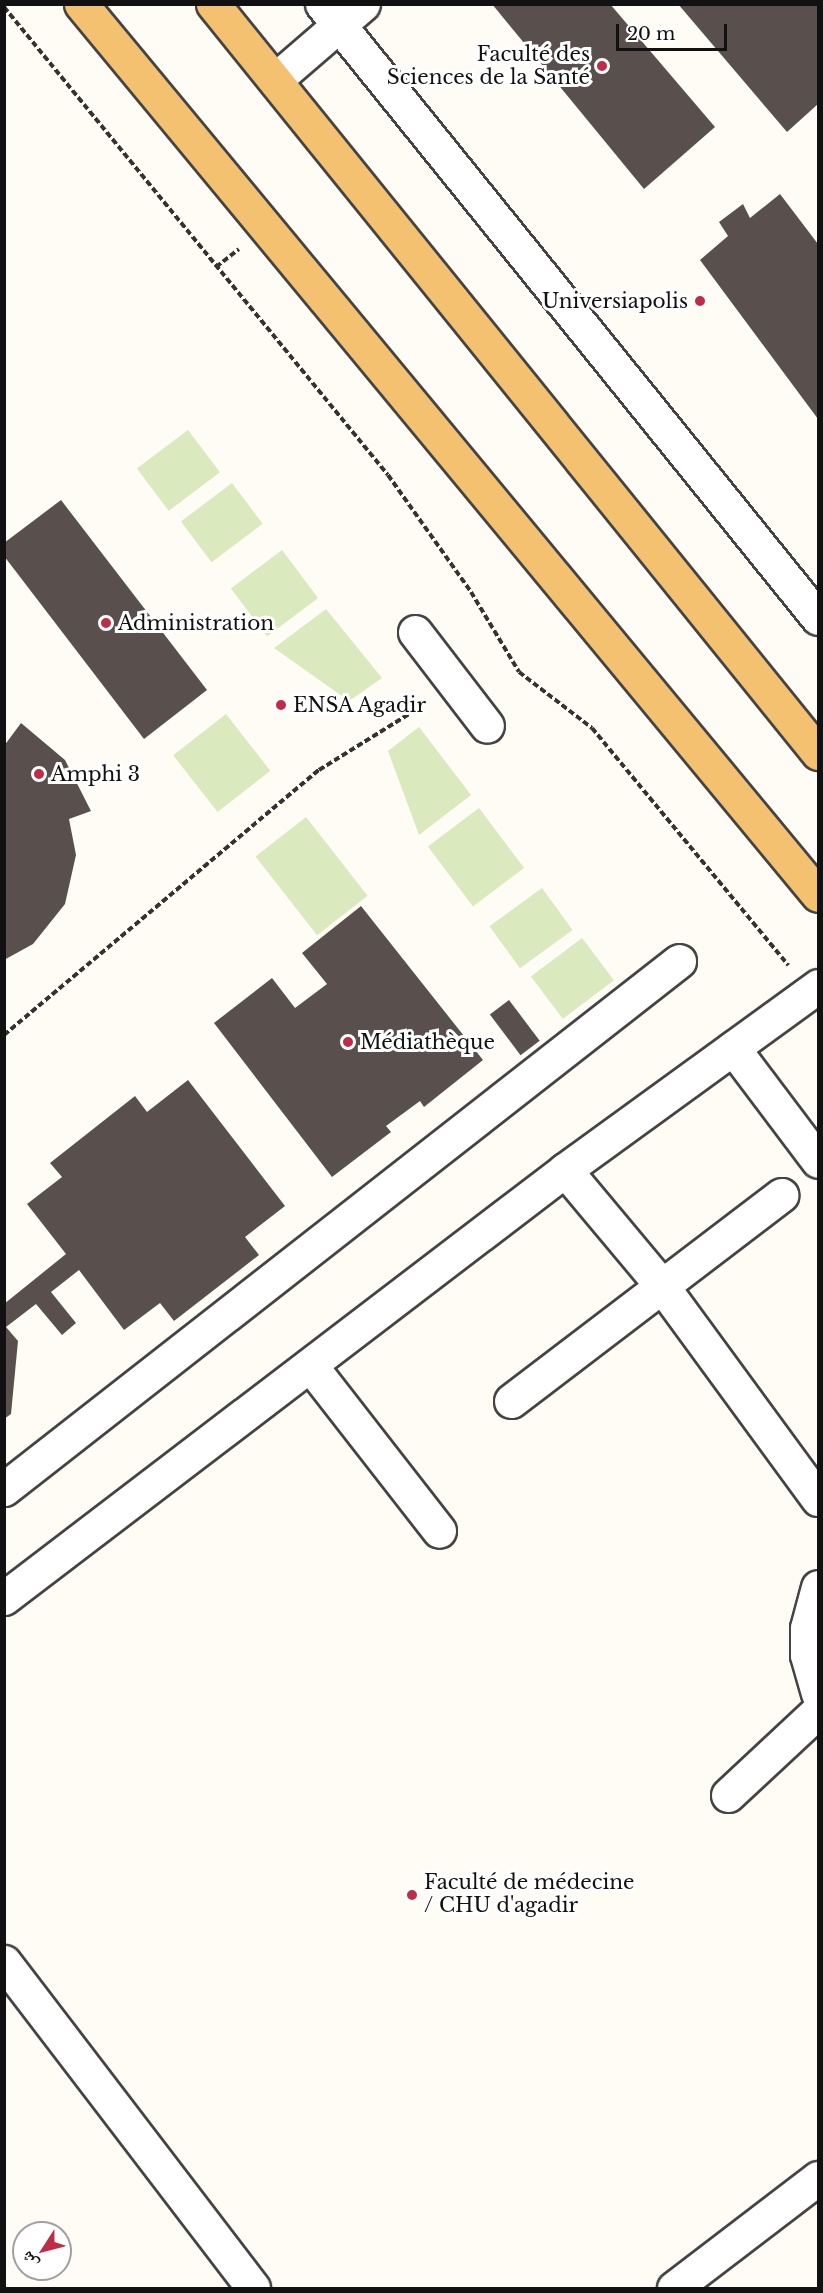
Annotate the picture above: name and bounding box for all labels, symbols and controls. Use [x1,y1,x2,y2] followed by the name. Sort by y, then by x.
[619,12,730,50] scale bar
[627,23,675,45] text: 20 m
[387,42,590,89] place label: Faculté des Sciences de la Santé
[595,59,609,73] marker: Faculté des Sciences de la Santé
[542,289,688,313] place label: Universiapolis
[693,294,707,308] marker: Universiapolis
[118,611,274,635] place label: Administration
[99,616,113,630] marker: Administration
[293,693,428,717] place label: ENSA Agadir
[274,698,288,712] marker: ENSA Agadir
[51,762,140,786] place label: Amphi 3
[32,767,46,781] marker: Amphi 3
[360,1030,495,1054] place label: Médiathèque
[341,1035,355,1049] marker: Médiathèque
[424,1871,634,1918] place label: Faculté de médecine / CHU d'agadir
[405,1888,419,1902] marker: Faculté de médecine / CHU d'agadir
[12,2221,72,2281] north arrow
[16,2248,42,2273] text: ش

